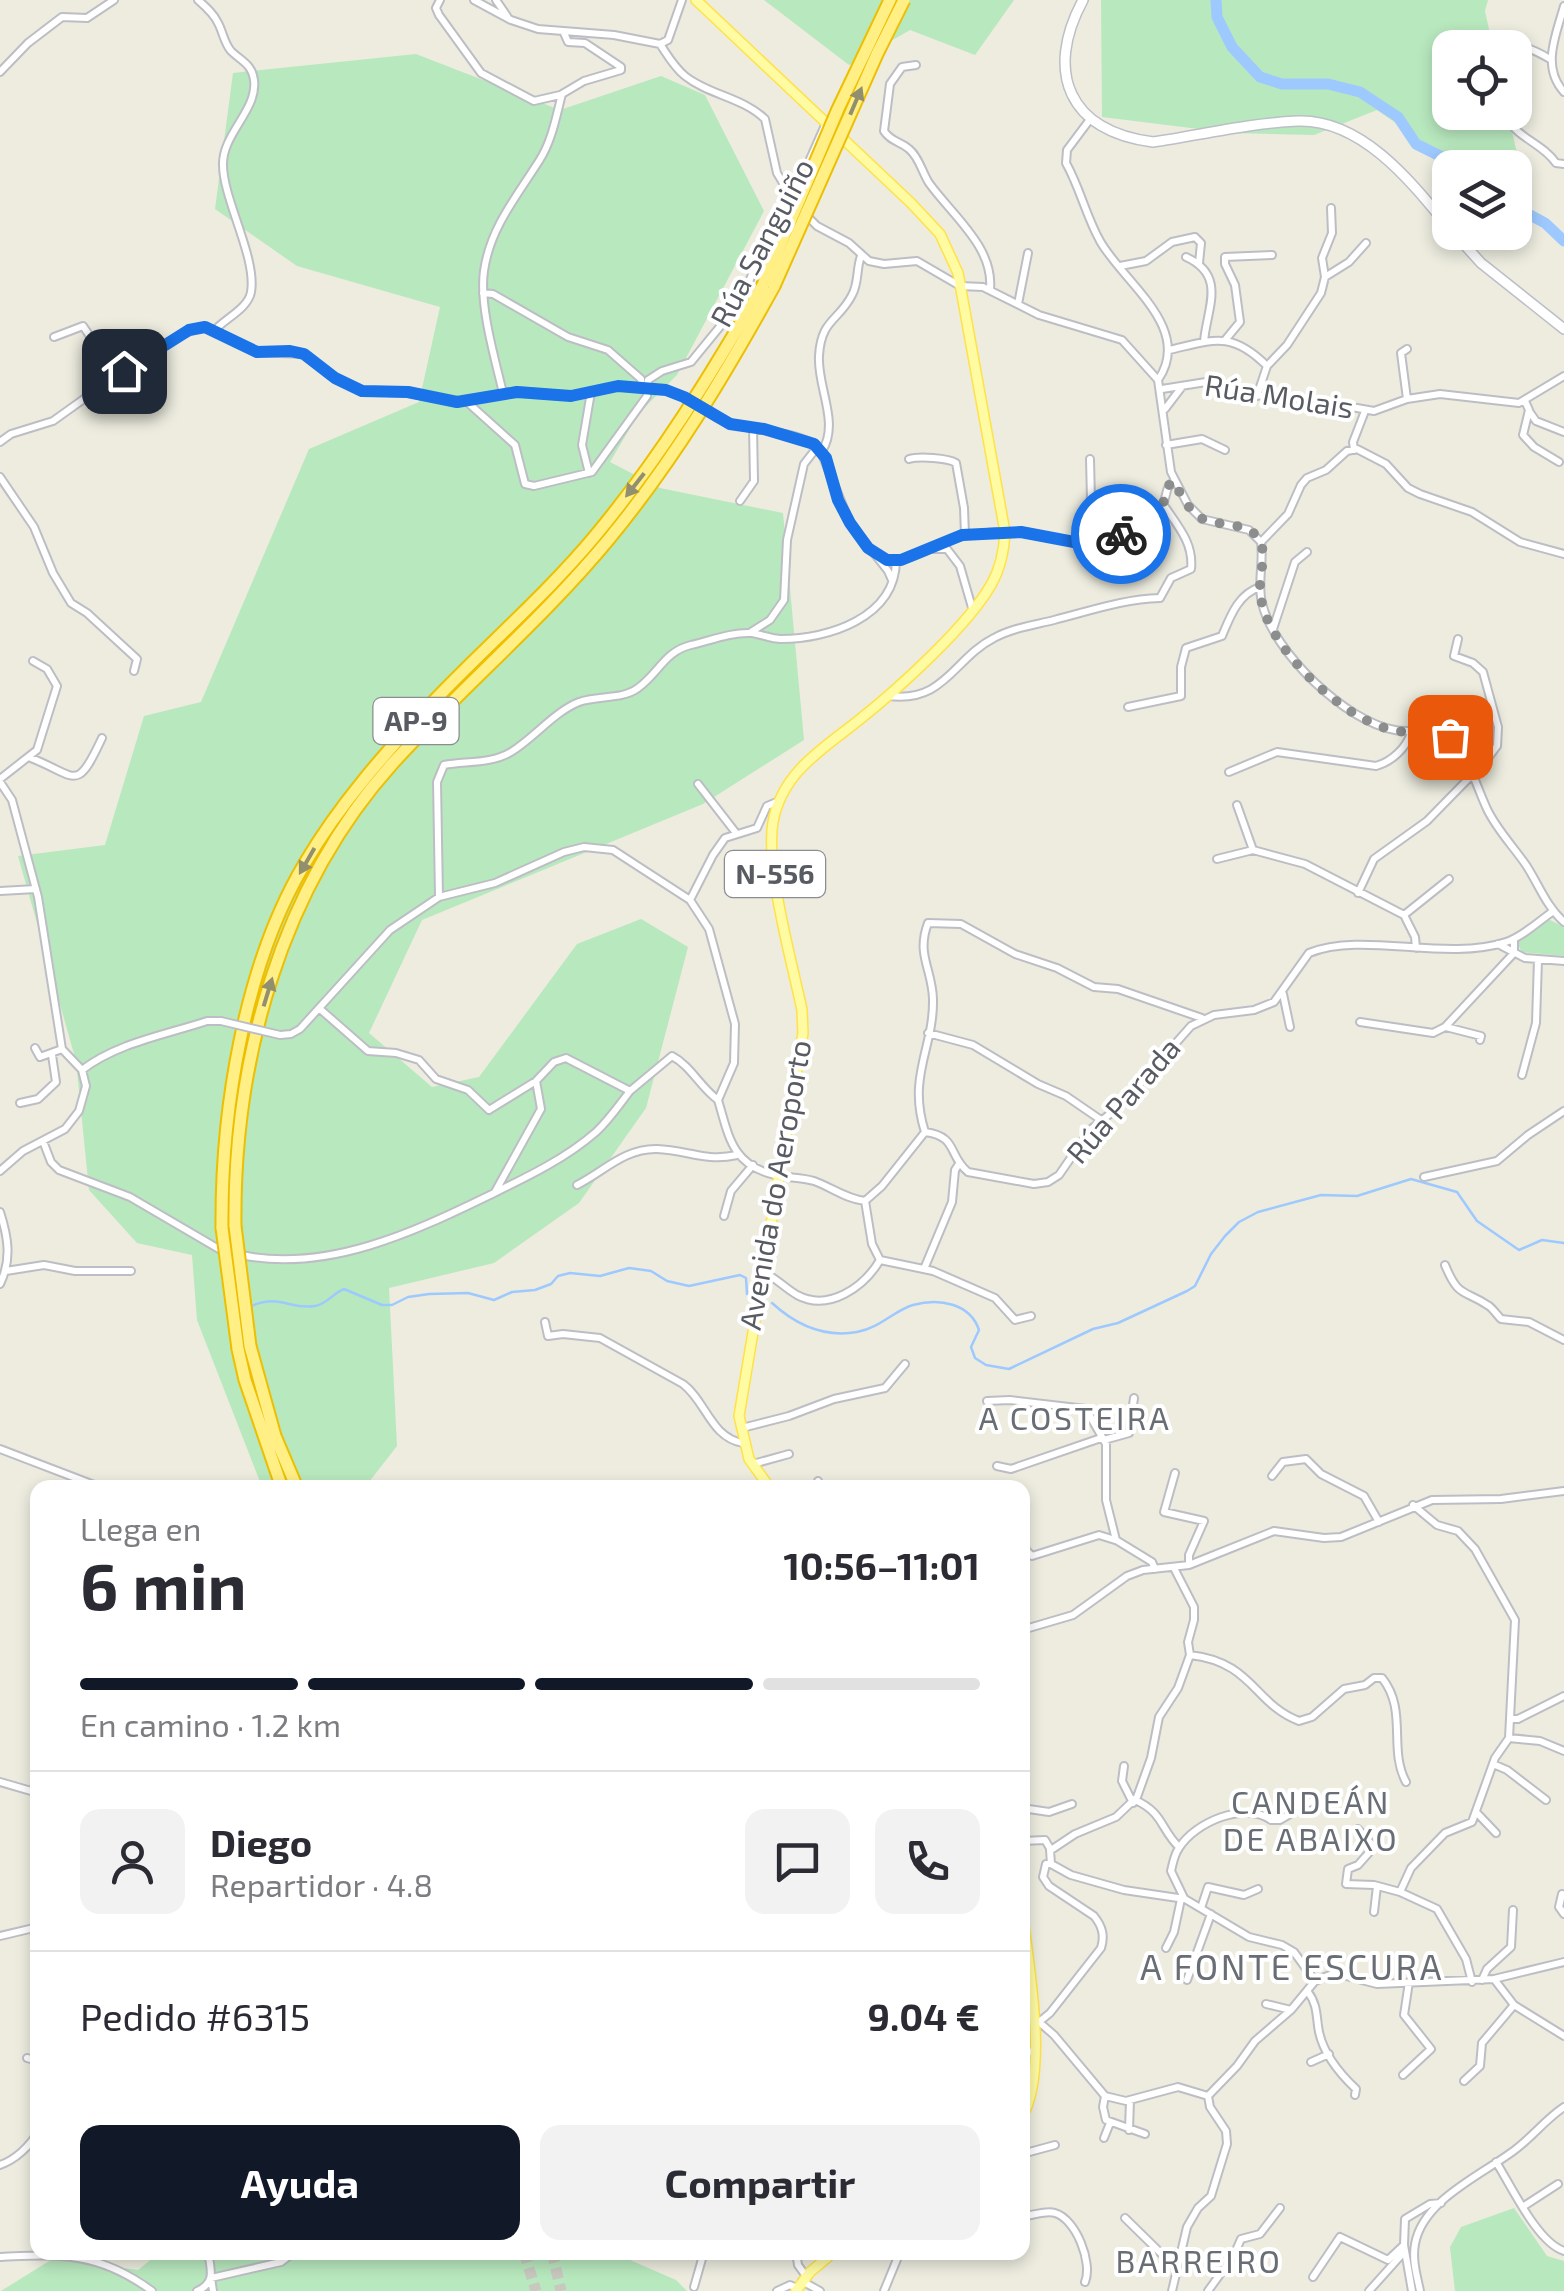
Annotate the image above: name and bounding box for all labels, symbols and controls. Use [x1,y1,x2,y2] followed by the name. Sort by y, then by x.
[1432,30,1532,250] map controls
[1432,30,1532,130] button: locate
[848,86,864,116] one-way arrow
[1432,150,1532,250] button: layers
[702,152,821,332] street label: Rúa Sanguiño
[82,329,167,414] pin
[97,344,152,399] icon: home
[1202,365,1356,425] street label: Rúa Molais
[624,471,645,497] one-way arrow
[1071,484,1171,584] courier
[1094,507,1149,562] icon: bike
[1408,695,1493,780] pin
[374,698,458,744] road number: AP-9
[1423,710,1478,765] icon: bag
[299,847,317,875] one-way arrow
[725,851,825,897] road number: N-556
[261,976,276,1006] one-way arrow
[1058,1029,1187,1170] street label: Rúa Parada
[731,1037,817,1332] street label: Avenida do Aeroporto
[978,1398,1172,1436] district label: A COSTEIRA
[80,1509,201,1547] text: Llega en
[783,1542,980,1588] text: 10:56–11:01
[80,1545,247,1623] text: 6 min
[80,1705,341,1743] text: En camino · 1.2 km
[1223,1782,1399,1857] district label: CANDEÁN DE ABAIXO
[80,1809,185,1914] button: person
[745,1809,850,1914] button: chat
[875,1809,980,1914] button: phone
[210,1819,312,1865] text: Diego
[210,1865,433,1903] text: Repartidor · 4.8
[1140,1945,1444,1987] district label: A FONTE ESCURA
[80,1993,310,2039] text: Pedido #6315
[868,1993,980,2039] text: 9.04 €
[80,2125,520,2240] button: Ayuda
[540,2125,980,2240] button: Compartir
[1116,2241,1282,2279] district label: BARREIRO

